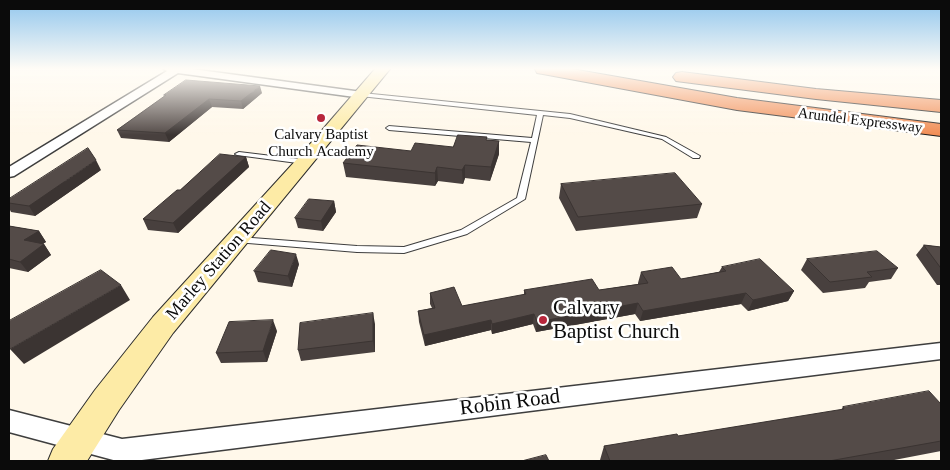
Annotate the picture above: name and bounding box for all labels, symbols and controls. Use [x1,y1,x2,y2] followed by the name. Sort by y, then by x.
[797,104,923,138] street label: Arundel Expressway
[315,112,327,124] marker: Calvary Baptist Church Academy
[268,126,374,161] place label: Calvary Baptist Church Academy
[162,197,276,325] street label: Marley Station Road
[553,295,680,345] place label: Calvary Baptist Church
[537,314,549,326] marker: Calvary Baptist Church
[458,384,562,422] street label: Robin Road

